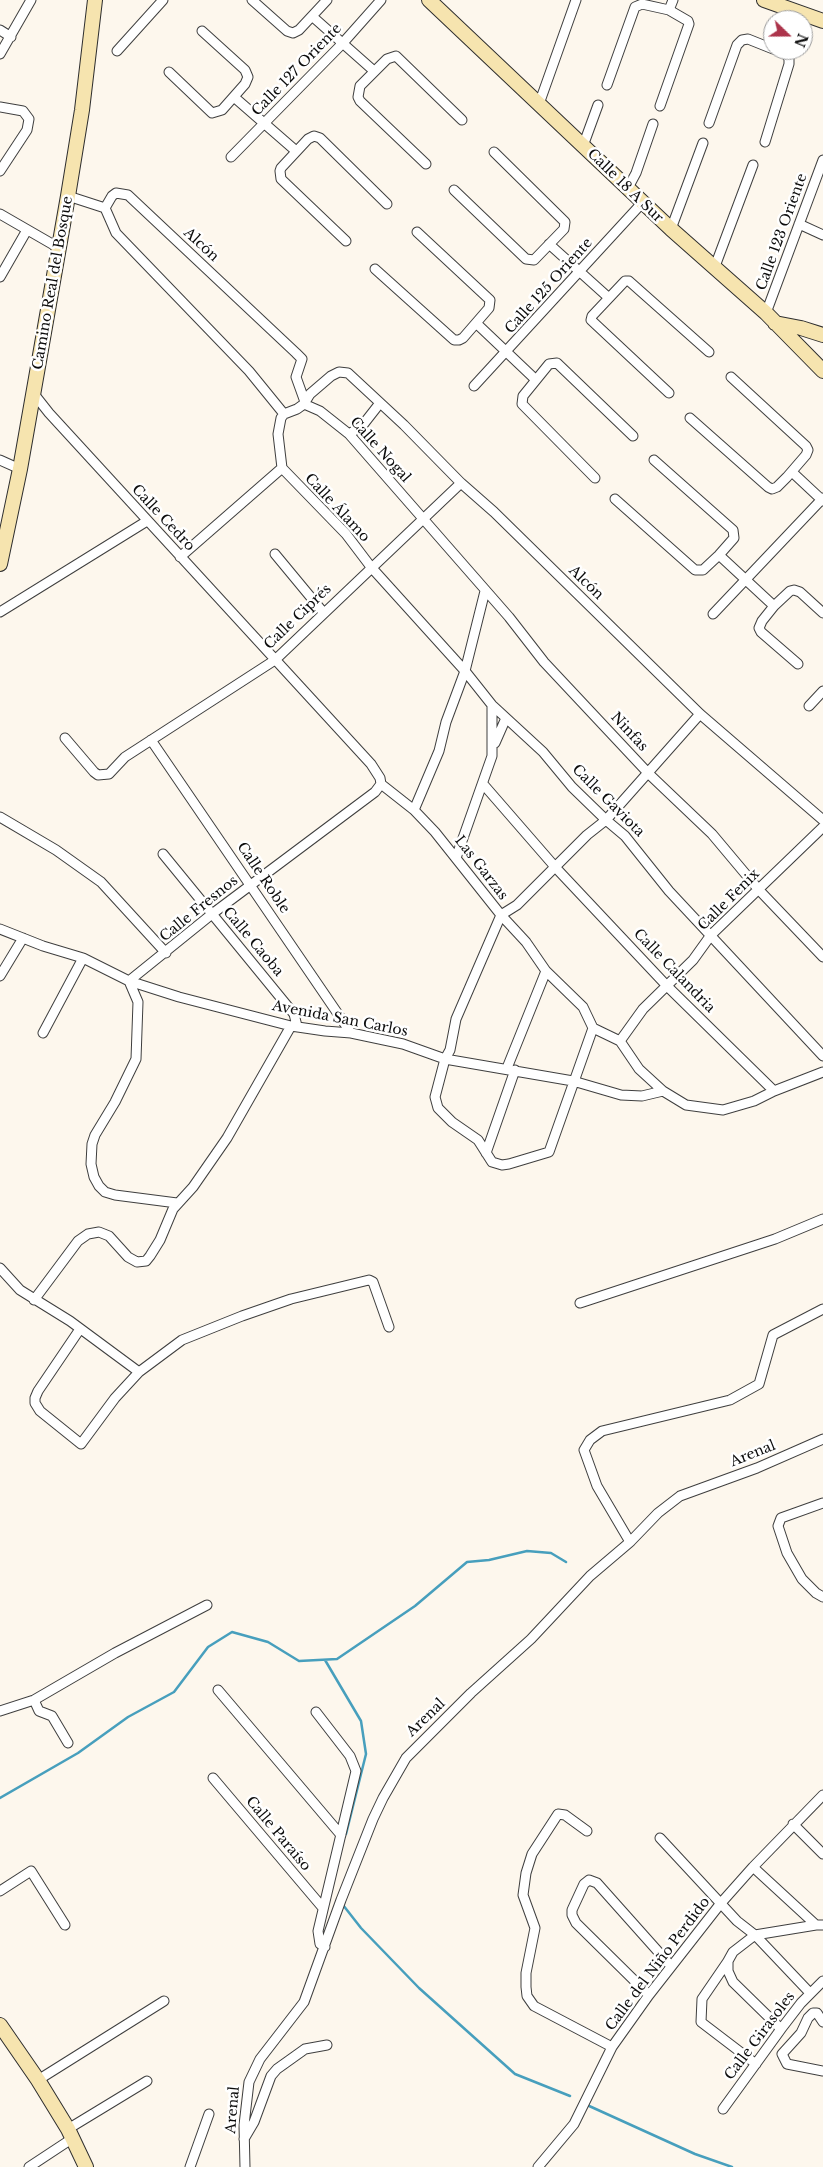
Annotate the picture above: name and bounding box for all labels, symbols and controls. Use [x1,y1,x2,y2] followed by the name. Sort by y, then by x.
[763,10,813,60] north arrow
[249,20,345,120] street label: Calle 127 Oriente
[790,31,812,50] text: N
[584,146,666,226] street label: Calle 18 A Sur
[753,171,811,293] street label: Calle 123 Oriente
[29,195,77,371] street label: Camino Real del Bosque
[180,225,222,265] street label: Alcón
[502,235,596,337] street label: Calle 125 Oriente
[346,414,414,486] street label: Calle Nogal
[301,470,373,546] street label: Calle Álamo
[128,481,198,555] street label: Calle Cedro
[565,562,607,604] street label: Alcón
[261,581,335,653] street label: Calle Ciprés
[607,709,651,755] street label: Ninfas
[568,761,648,841] street label: Calle Gaviota
[451,833,511,903] street label: Las Garzas
[233,839,293,917] street label: Calle Roble
[695,866,763,934] street label: Calle Fenix
[157,872,241,946] street label: Calle Fresnos
[219,904,287,980] street label: Calle Caoba
[630,926,718,1016] street label: Calle Calandria
[271,998,409,1040] street label: Avenida San Carlos
[728,1437,778,1471] street label: Arenal
[403,1696,449,1740] street label: Arenal
[242,1793,314,1875] street label: Calle Paraíso
[602,1894,714,2034] street label: Calle del Niño Perdido
[721,1989,799,2083] street label: Calle Girasoles
[223,2086,243,2134] street label: Arenal

